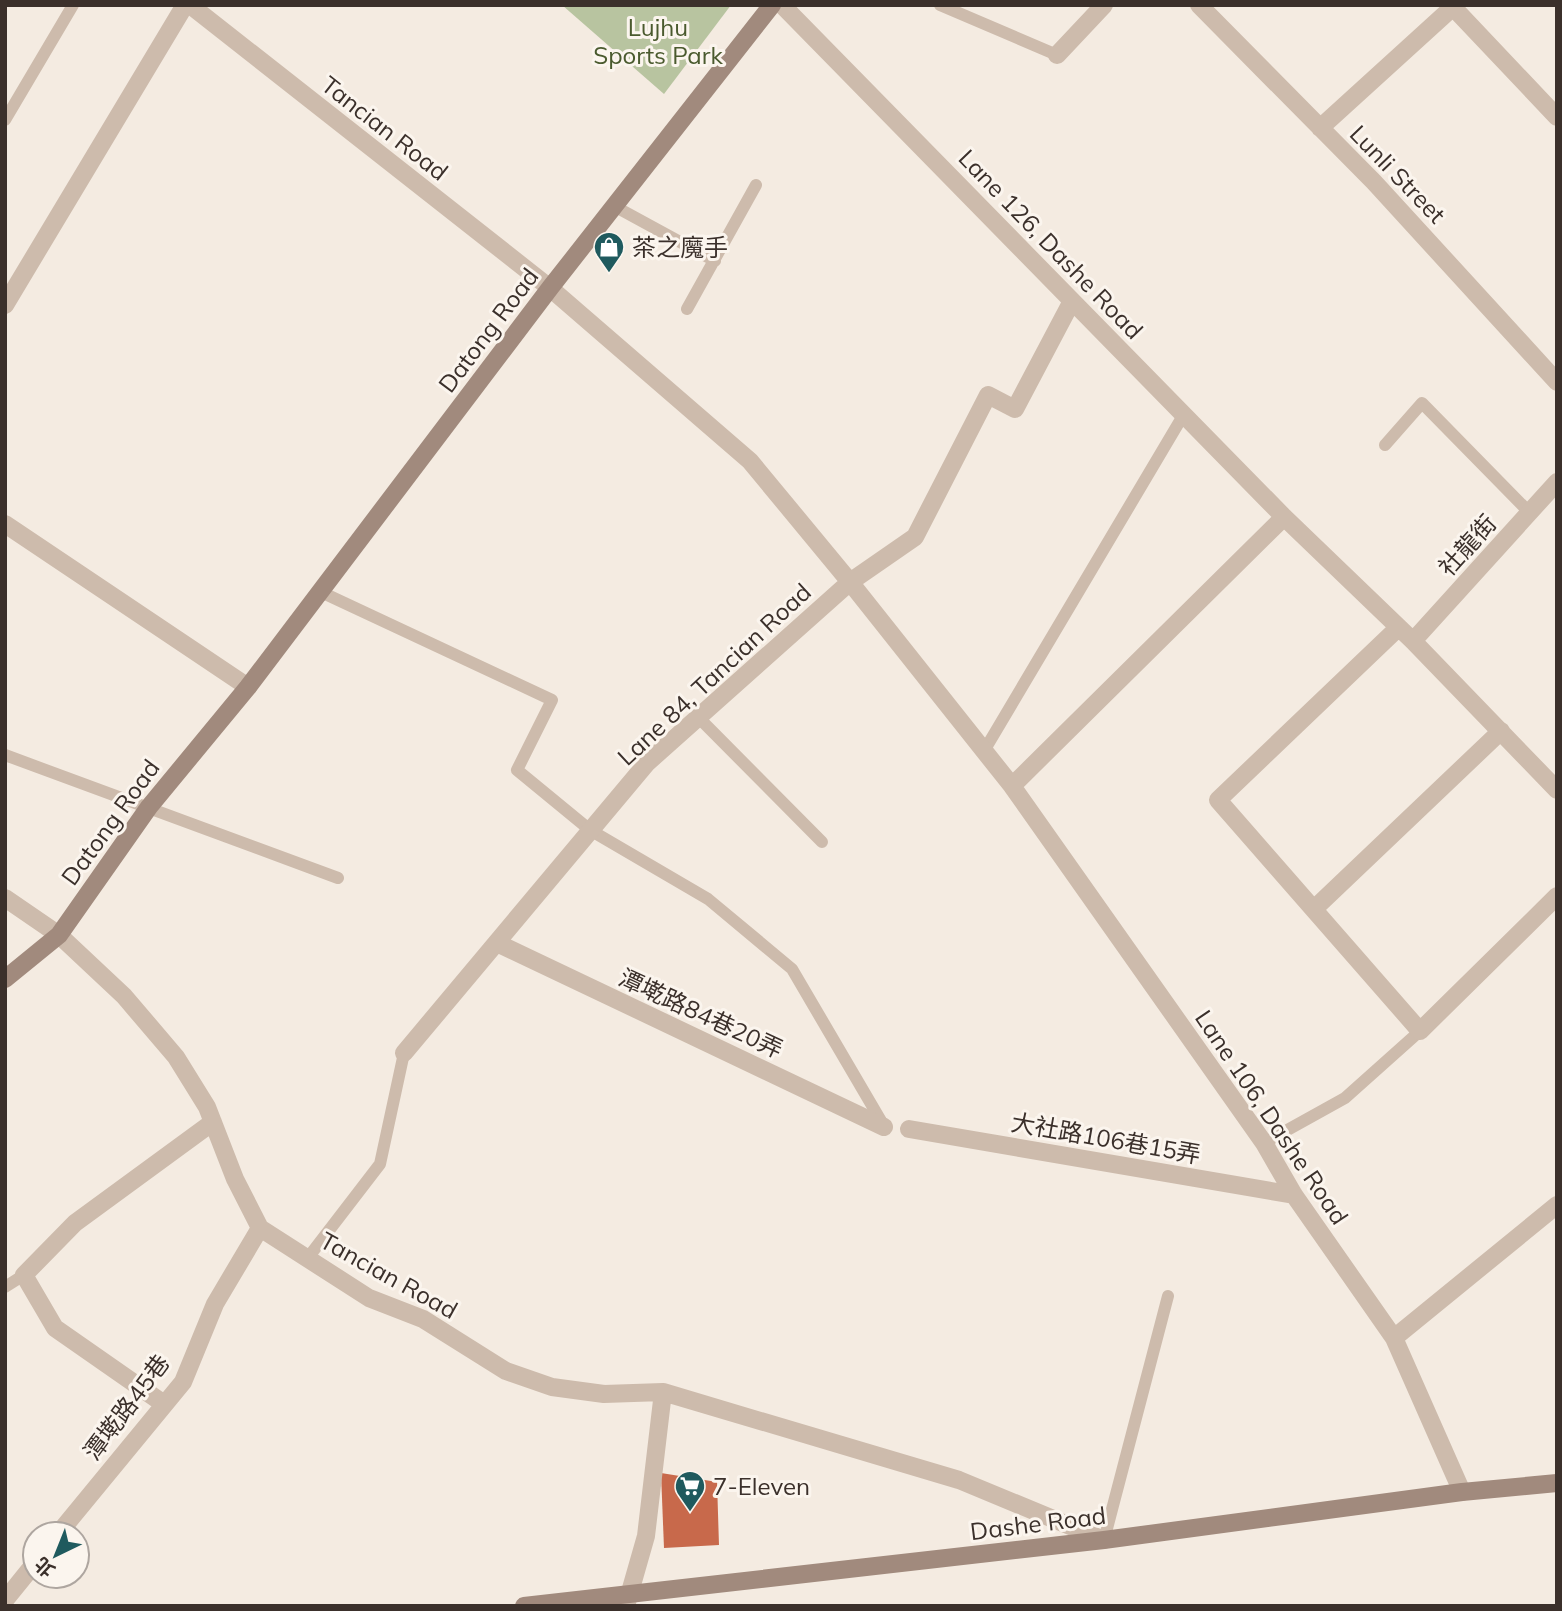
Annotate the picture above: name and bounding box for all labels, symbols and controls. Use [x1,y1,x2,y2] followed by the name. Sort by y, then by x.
[593,12,723,70] park label: Lujhu Sports Park
[316,69,454,187] street label: Tancian Road
[1344,119,1452,229] street label: Lunli Street
[953,143,1149,345] street label: Lane 126, Dashe Road
[592,230,626,274] shop icon: 茶之魔手
[632,232,728,262] place label: 茶之魔手
[432,262,544,398] street label: Datong Road
[1432,508,1502,582] street label: 社龍街
[611,577,817,771] street label: Lane 84, Tancian Road
[54,753,166,891] street label: Datong Road
[614,962,788,1064] street label: 潭墘路84巷20弄
[1189,1004,1355,1230] street label: Lane 106, Dashe Road
[1009,1107,1203,1169] street label: 大社路106巷15弄
[315,1225,463,1325] street label: Tancian Road
[76,1348,176,1466] street label: 潭墘路45巷
[673,1469,707,1513] supermarket icon: 7-Eleven
[713,1471,810,1501] place label: 7-Eleven
[968,1500,1108,1546] street label: Dashe Road
[21,1520,91,1590] north arrow
[29,1552,60,1583] text: 北

